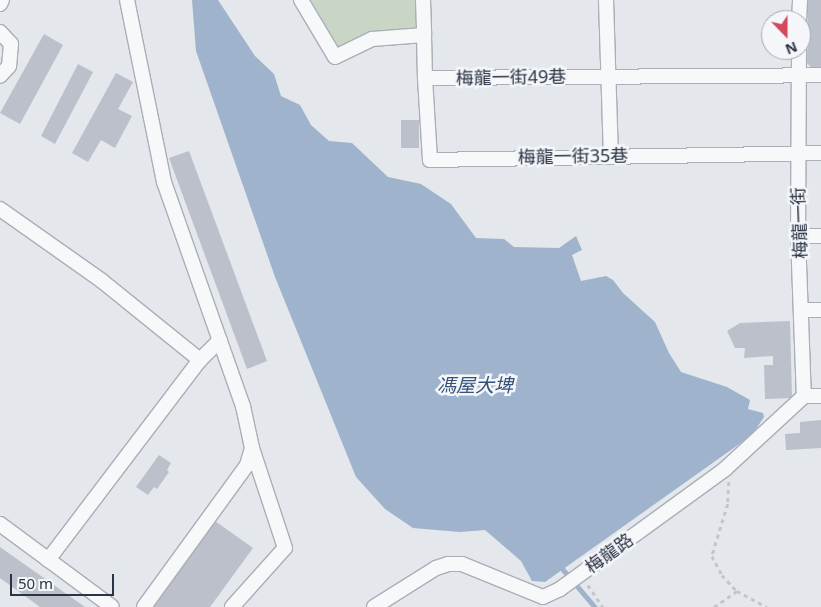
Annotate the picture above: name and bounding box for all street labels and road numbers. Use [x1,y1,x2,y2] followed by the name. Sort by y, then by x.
[456,65,566,89] street label: 梅龍一街49巷
[518,144,628,168] street label: 梅龍一街35巷
[787,187,811,259] street label: 梅龍一街
[581,528,637,578] street label: 梅龍路

